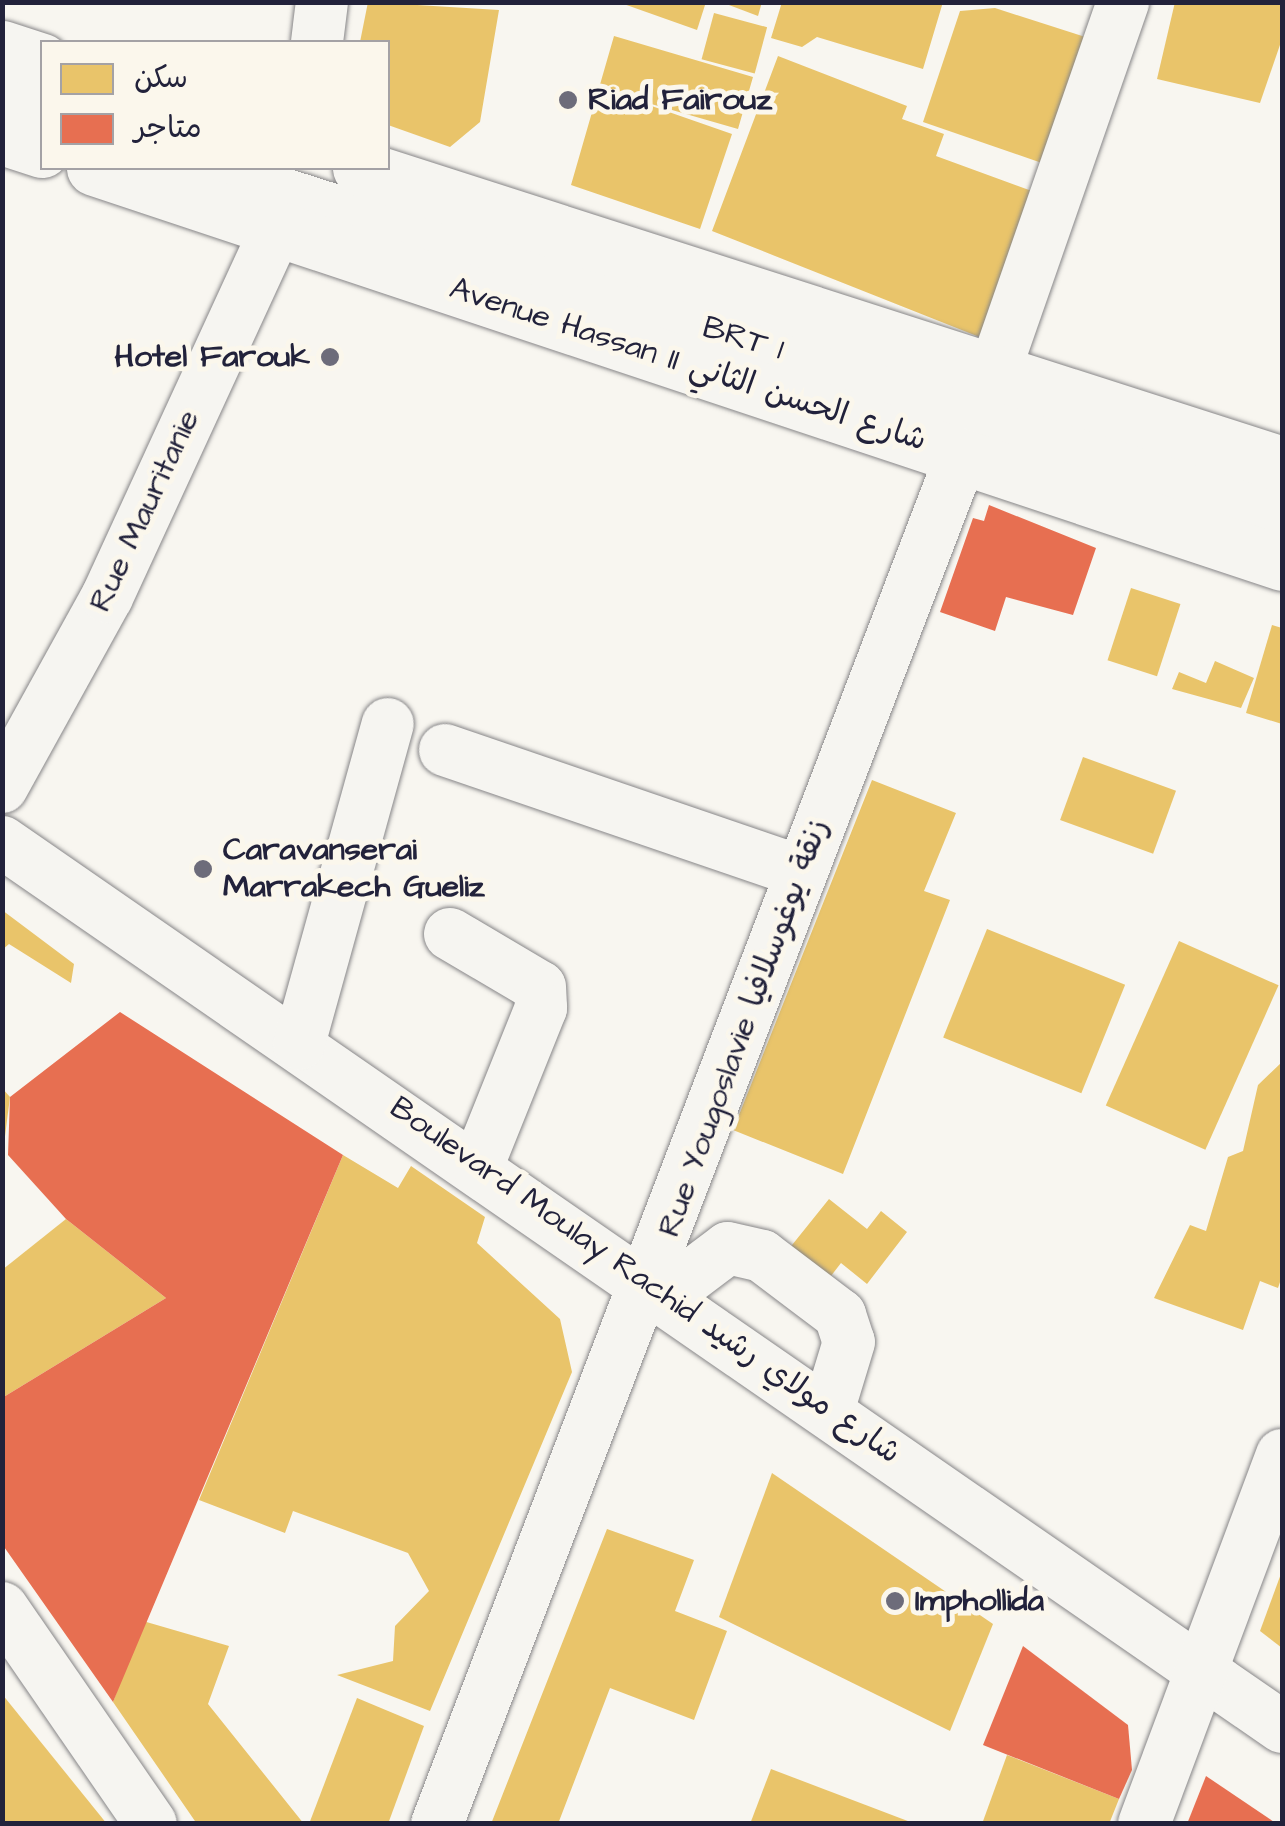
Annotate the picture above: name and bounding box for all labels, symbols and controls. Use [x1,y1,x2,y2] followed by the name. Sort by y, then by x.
[40,40,390,170] legend
[134,57,188,99] text: سكن
[588,81,772,119] place label: Riad Fairouz
[557,89,579,111] marker: Riad Fairouz
[134,107,202,149] text: متاجر
[445,270,931,460] street label: Avenue Hassan II شارع الحسن الثاني
[698,309,788,369] street label: BRT 1
[115,338,310,376] place label: Hotel Farouk
[319,346,341,368] marker: Hotel Farouk
[82,404,208,618] street label: Rue Mauritanie
[650,814,838,1242] street label: Rue Yougoslavie زنقة يوغوسلافيا
[223,832,485,907] place label: Caravanserai Marrakech Gueliz
[192,858,214,880] marker: Caravanserai Marrakech Gueliz
[382,1089,908,1473] street label: Boulevard Moulay Rachid شارع مولاي رشيد
[915,1582,1044,1620] place label: Imphollida
[884,1590,906,1612] marker: Imphollida

